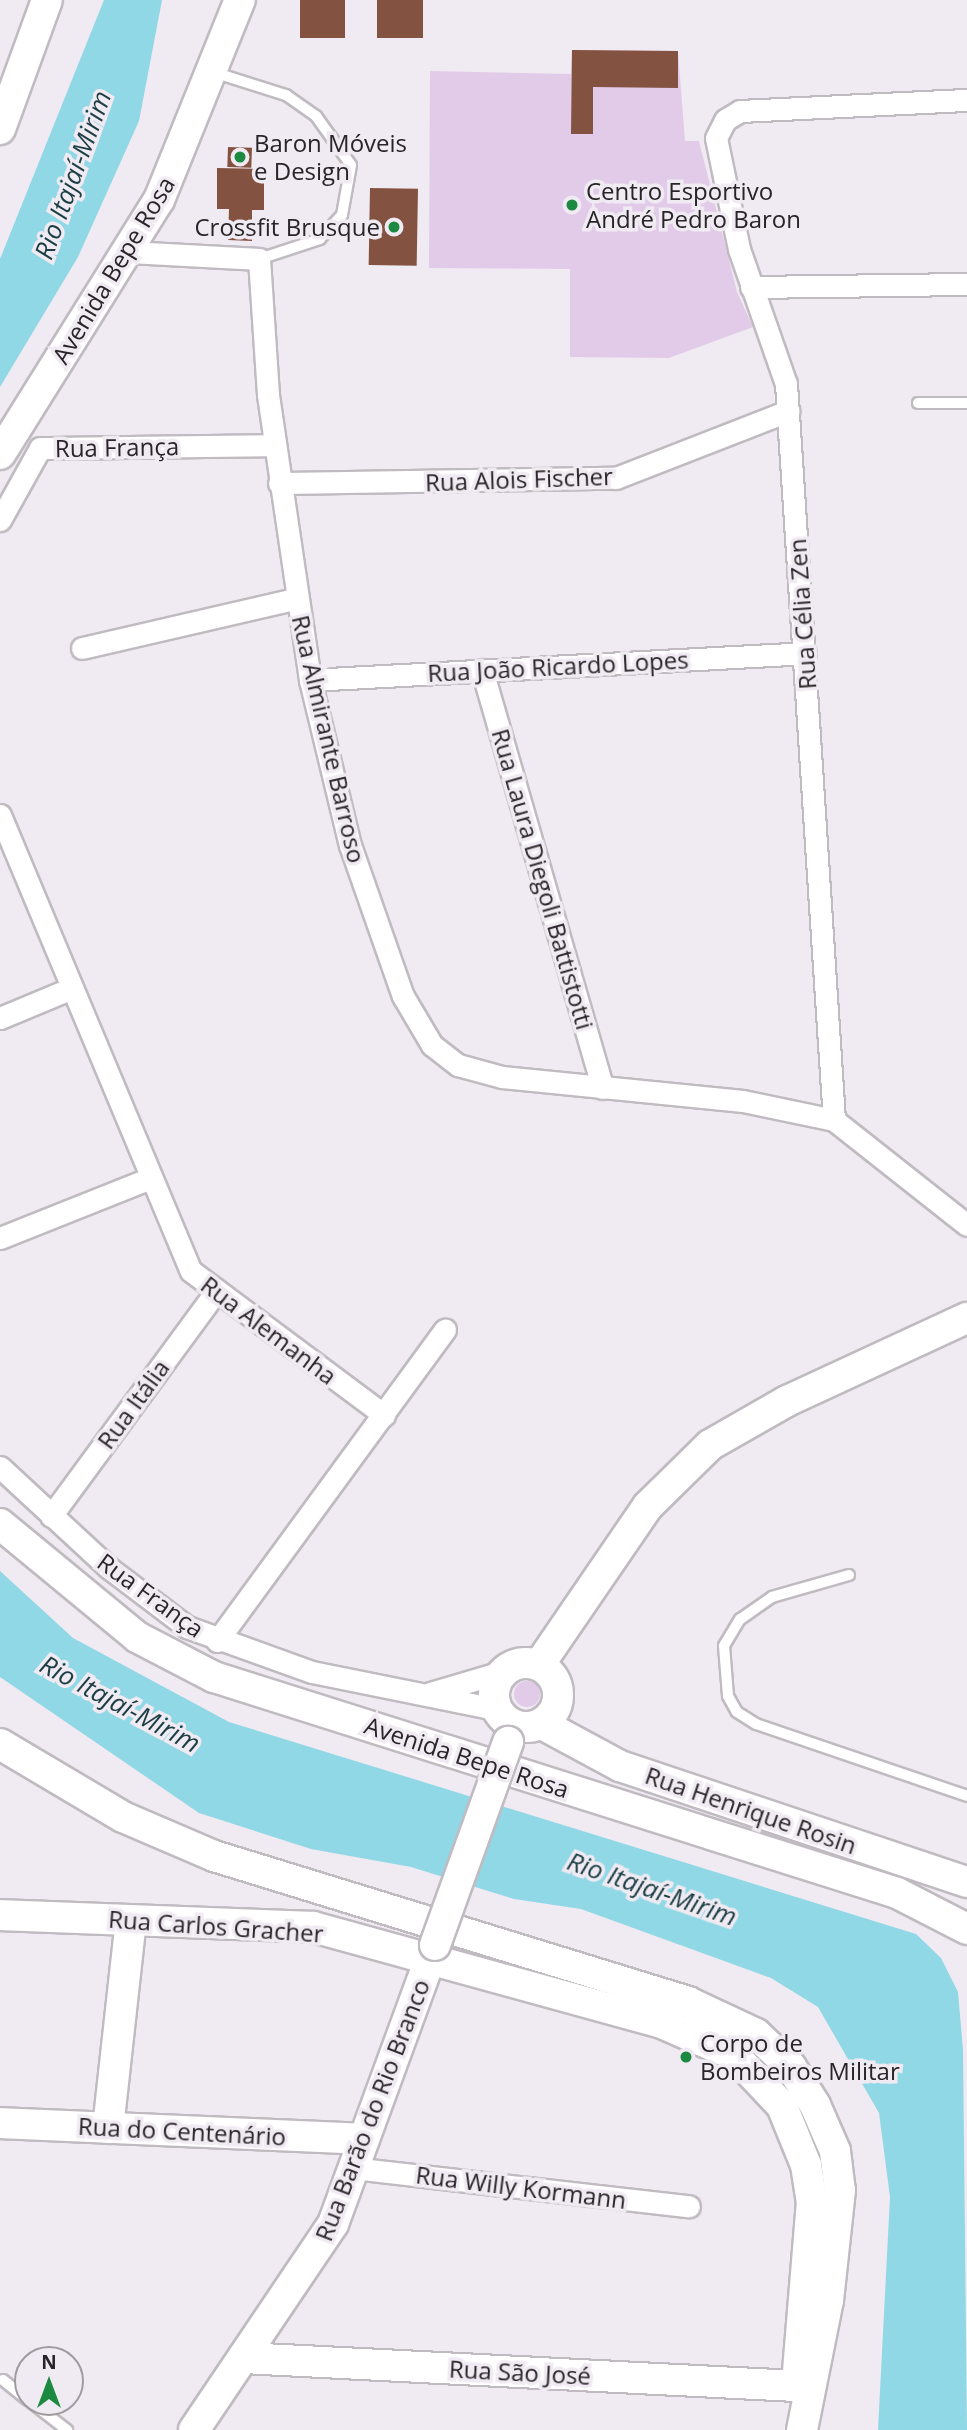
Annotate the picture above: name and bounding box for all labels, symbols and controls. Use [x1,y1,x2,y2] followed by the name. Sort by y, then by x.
[28,87,118,263] water label: Rio Itajaí-Mirim
[254,129,407,185] place label: Baron Móveis e Design
[232,149,248,165] marker: Baron Móveis e Design
[46,171,180,369] street label: Avenida Bepe Rosa
[586,177,801,233] place label: Centro Esportivo André Pedro Baron
[564,197,580,213] marker: Centro Esportivo André Pedro Baron
[194,213,380,241] place label: Crossfit Brusque
[386,219,402,235] marker: Crossfit Brusque
[55,432,179,462] street label: Rua França
[425,461,613,497] street label: Rua Alois Fischer
[782,538,822,690] street label: Rua Célia Zen
[286,612,372,866] street label: Rua Almirante Barroso
[427,645,689,687] street label: Rua João Ricardo Lopes
[486,725,600,1033] street label: Rua Laura Diegoli Battistotti
[196,1270,342,1390] street label: Rua Alemanha
[91,1354,175,1454] street label: Rua Itália
[92,1547,210,1643] street label: Rua França
[35,1649,205,1759] water label: Rio Itajaí-Mirim
[361,1710,573,1804] street label: Avenida Bepe Rosa
[642,1760,860,1860] street label: Rua Henrique Rosin
[563,1845,741,1933] water label: Rio Itajaí-Mirim
[107,1904,325,1948] street label: Rua Carlos Gracher
[309,1975,435,2245] street label: Rua Barão do Rio Branco
[700,2029,900,2085] place label: Corpo de Bombeiros Militar
[678,2049,694,2065] marker: Corpo de Bombeiros Militar
[77,2111,287,2151] street label: Rua do Centenário
[414,2160,628,2214] street label: Rua Willy Kormann
[14,2346,84,2416] north arrow
[41,2349,57,2375] text: N
[448,2354,592,2390] street label: Rua São José

